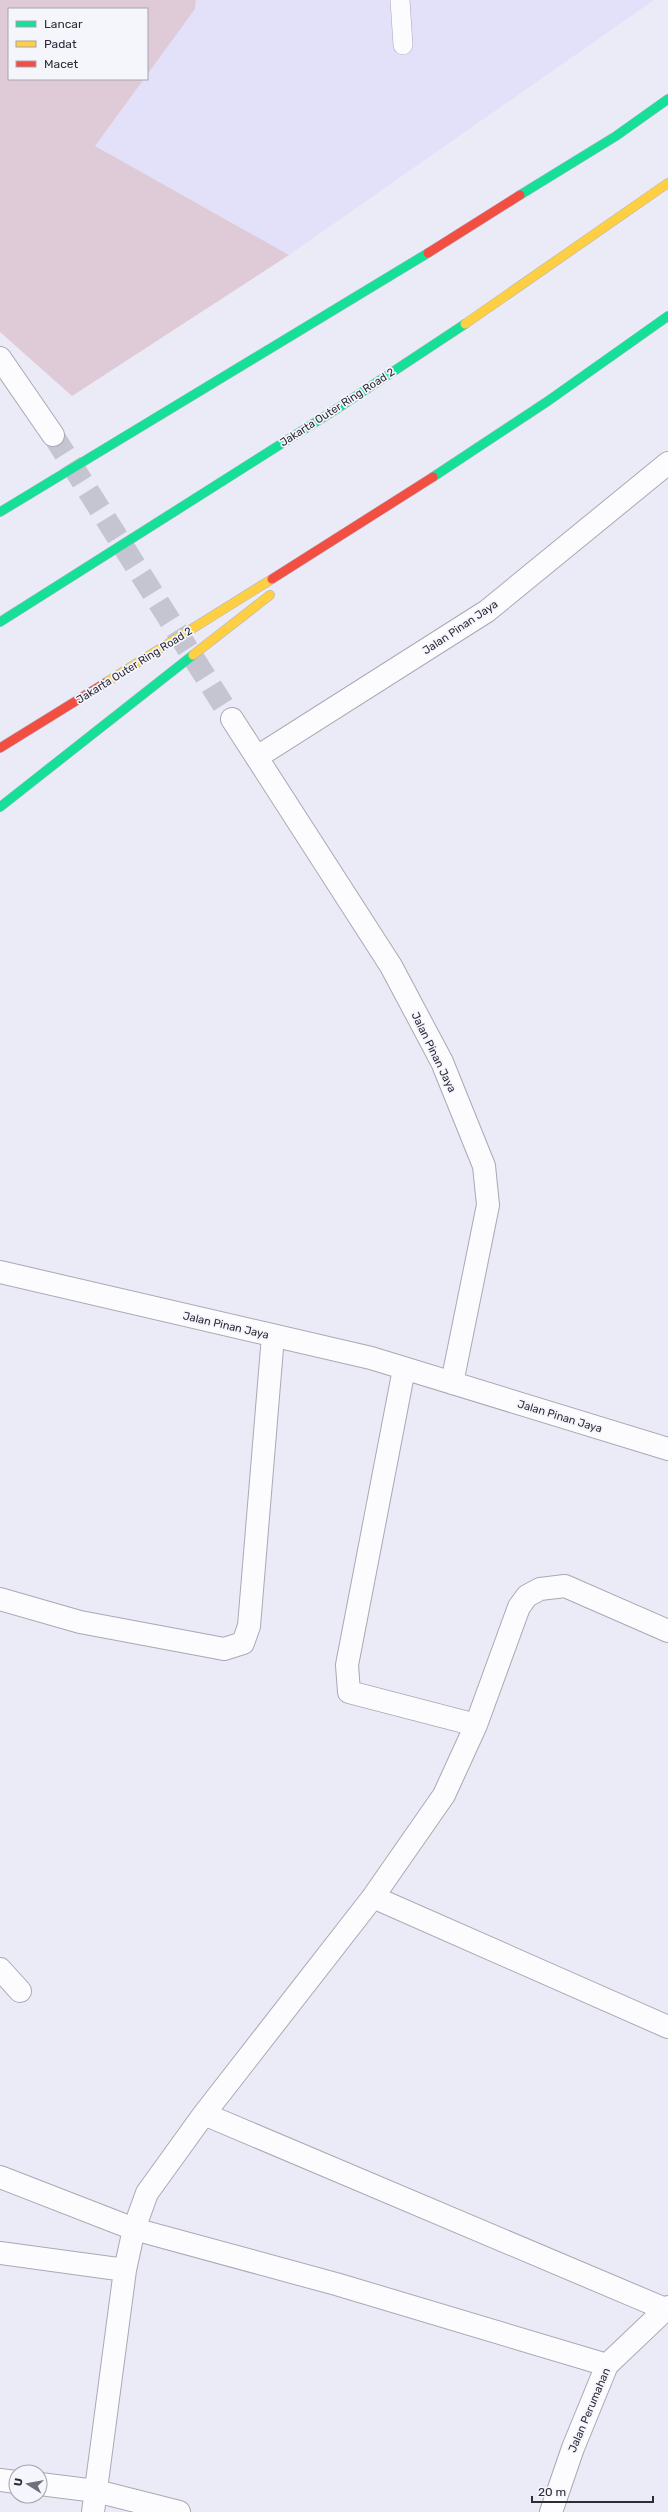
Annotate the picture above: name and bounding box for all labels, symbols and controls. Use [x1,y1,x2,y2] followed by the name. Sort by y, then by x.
[8,8,148,80] legend
[44,17,83,31] text: Lancar
[44,37,77,51] text: Padat
[44,57,78,71] text: Macet
[278,365,397,449] street label: Jakarta Outer Ring Road 2
[420,597,500,657] street label: Jalan Pinan Jaya
[74,624,195,706] street label: Jakarta Outer Ring Road 2
[408,1010,459,1095] street label: Jalan Pinan Jaya
[182,1309,270,1342] street label: Jalan Pinan Jaya
[516,1397,604,1436] street label: Jalan Pinan Jaya
[566,2366,613,2454] street label: Jalan Perumahan
[8,2464,48,2504] north arrow
[12,2477,26,2487] text: U
[532,2478,653,2504] scale bar
[538,2485,566,2499] text: 20 m

